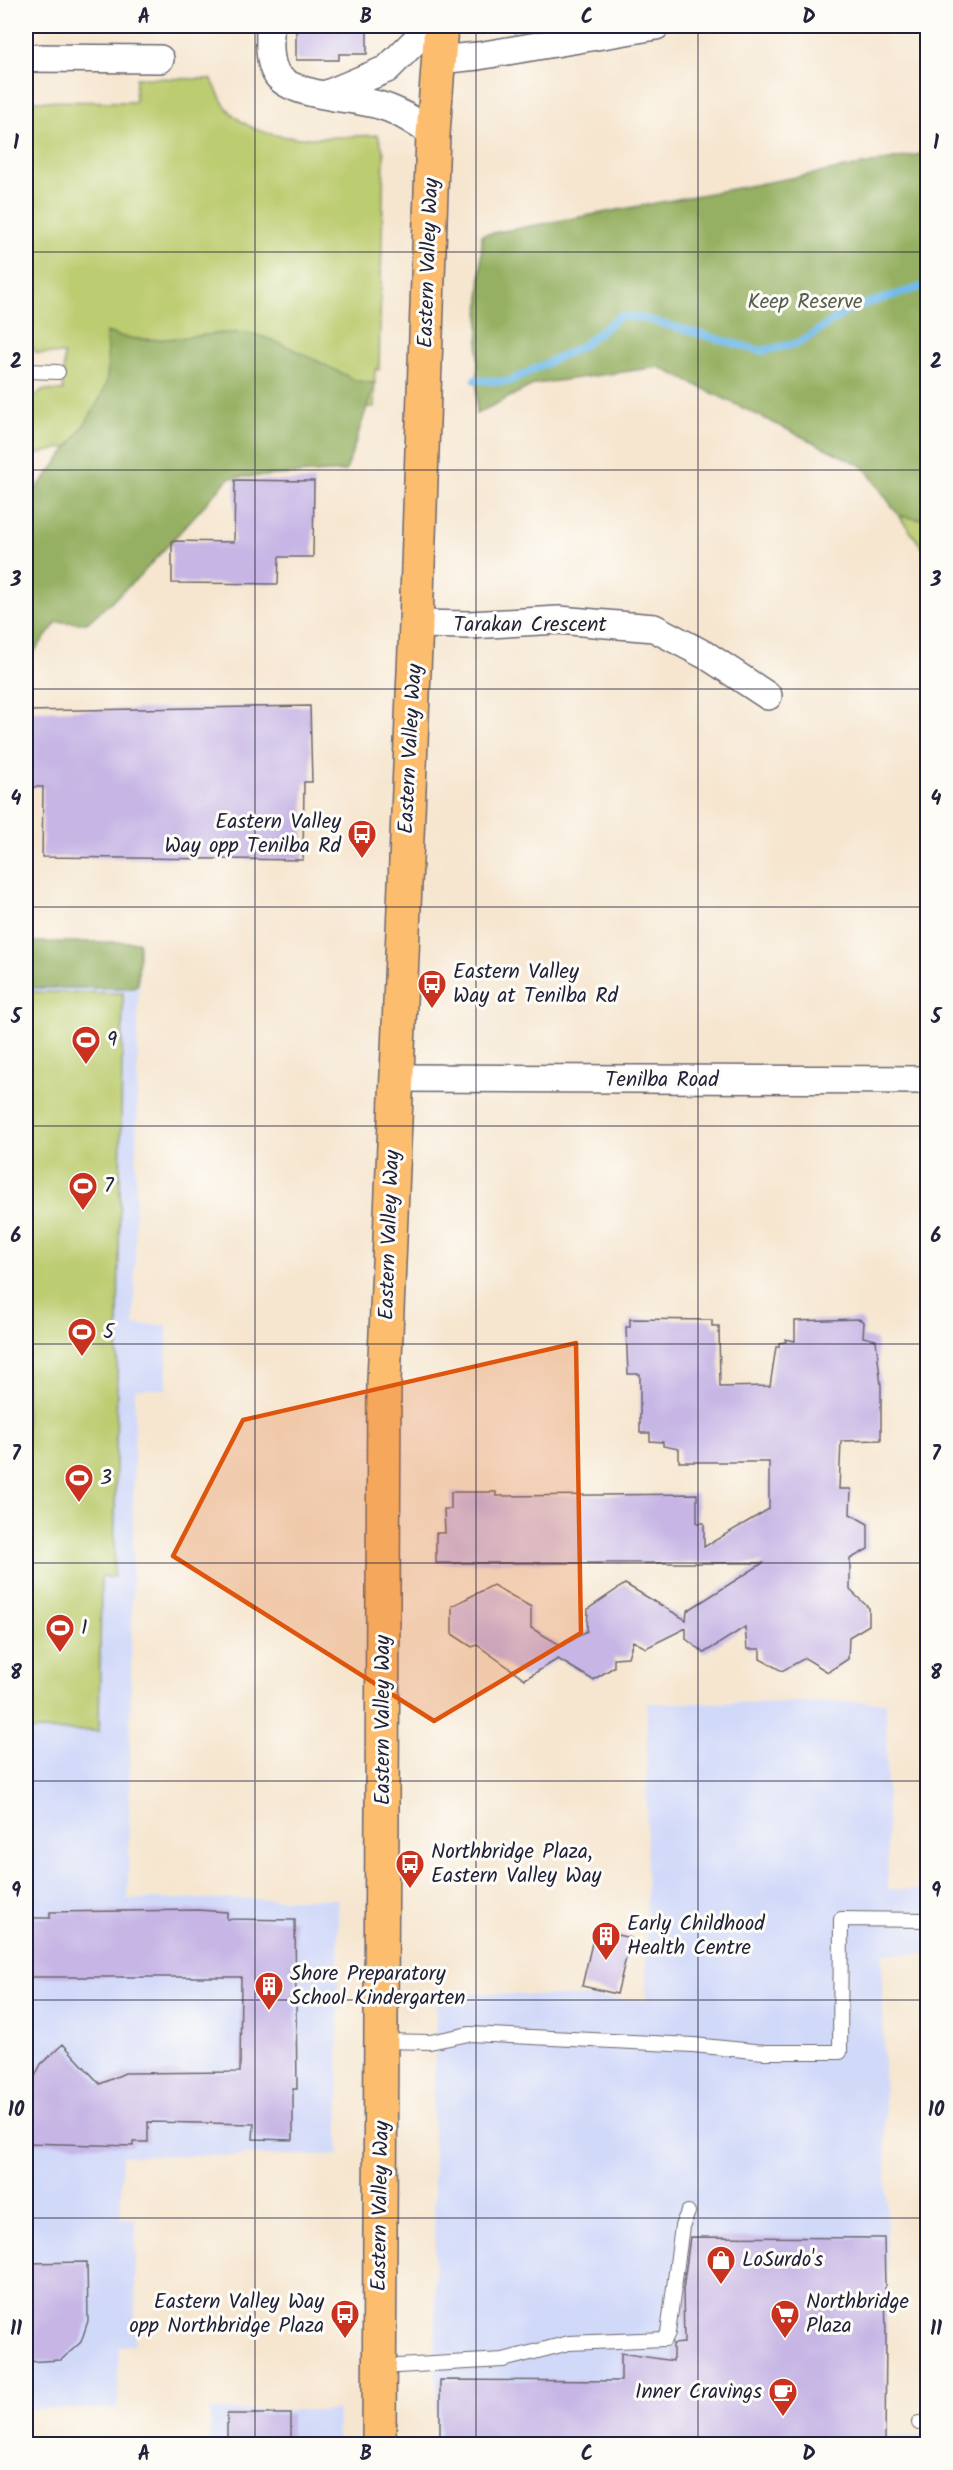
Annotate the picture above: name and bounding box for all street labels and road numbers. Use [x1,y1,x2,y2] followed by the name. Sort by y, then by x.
[410,177,448,349] street label: Eastern Valley Way
[453,609,607,642] street label: Tarakan Crescent
[390,663,432,835] street label: Eastern Valley Way
[605,1064,719,1097] street label: Tenilba Road
[371,1149,409,1321] street label: Eastern Valley Way
[367,1635,400,1805] street label: Eastern Valley Way
[363,2120,399,2291] street label: Eastern Valley Way

